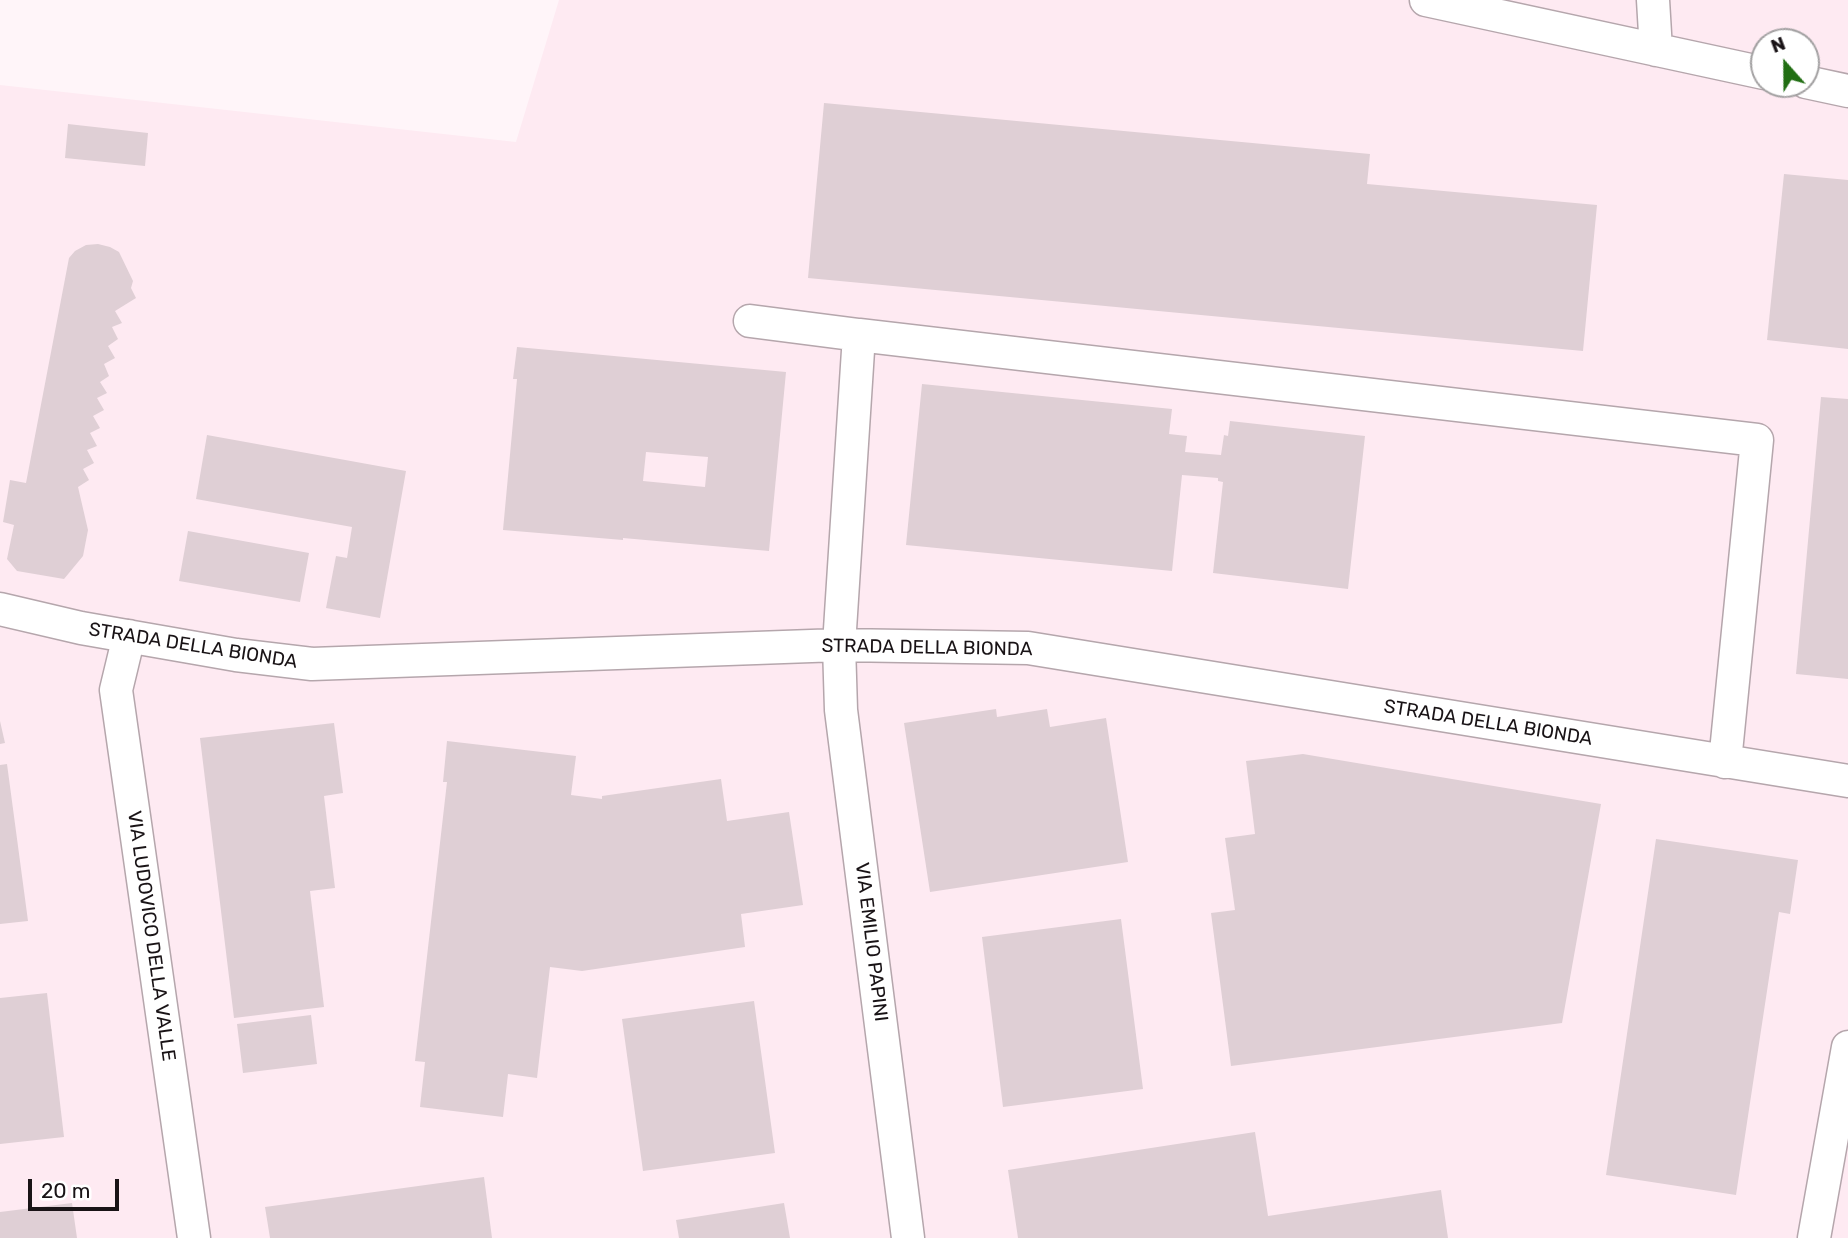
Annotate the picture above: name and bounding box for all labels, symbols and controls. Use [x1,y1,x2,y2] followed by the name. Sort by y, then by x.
[1750,28,1820,98] north arrow
[1768,32,1789,58] text: N
[87,618,299,674] street label: STRADA DELLA BIONDA
[821,635,1033,661] street label: STRADA DELLA BIONDA
[1382,695,1594,751] street label: STRADA DELLA BIONDA
[122,809,180,1063] street label: VIA LUDOVICO DELLA VALLE
[850,861,892,1023] street label: VIA EMILIO PAPINI
[32,1164,122,1208] scale bar
[41,1178,90,1203] text: 20 m

